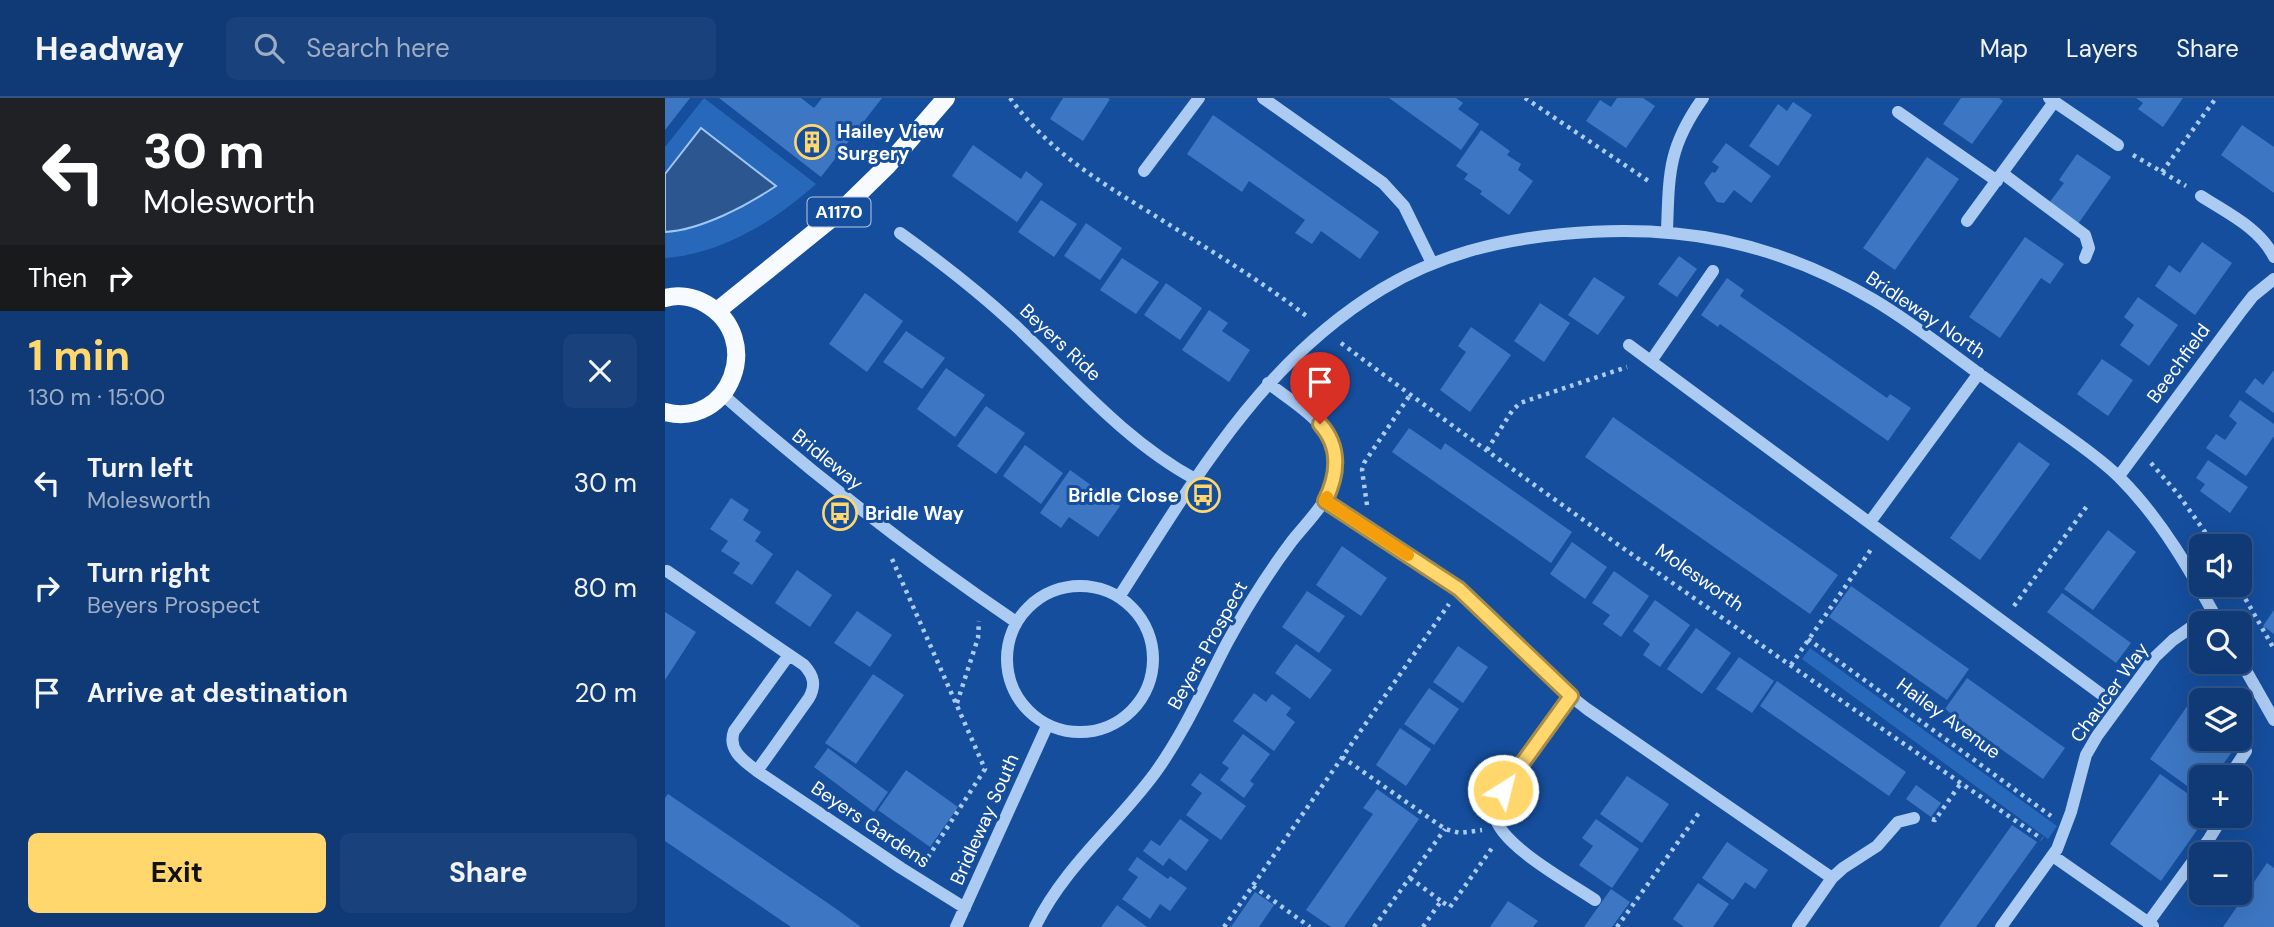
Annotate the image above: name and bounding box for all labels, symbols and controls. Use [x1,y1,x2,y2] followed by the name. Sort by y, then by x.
[226,17,716,80] search box
[35,27,184,70] text: Headway
[250,29,288,67] icon: search
[306,31,450,65] text: Search here
[1980,33,2028,64] text: Map
[2066,33,2138,64] text: Layers
[2176,33,2239,64] text: Share
[143,119,265,183] text: 30 m
[837,119,945,166] place label: Hailey View Surgery
[793,123,831,161] building icon: Hailey View Surgery
[28,126,119,217] icon: left
[143,181,315,223] text: Molesworth
[807,198,871,226] road number: A1170
[101,259,139,297] icon: right
[28,261,87,295] text: Then
[1861,265,1990,364] street label: Bridleway North
[1015,298,1107,386] street label: Beyers Ride
[2141,319,2216,408] street label: Beechfield
[28,328,130,383] text: 1 min
[563,334,637,408] button: close
[1290,352,1350,424] pin
[1301,363,1339,401] icon: arrive
[28,382,165,412] text: 130 m · 15:00
[787,423,869,496] street label: Bridleway
[87,451,194,485] text: Turn left
[28,464,66,502] icon: left
[574,466,637,500] text: 30 m
[1184,476,1222,514] bus stop icon: Bridle Close
[1068,483,1179,508] place label: Bridle Close
[87,485,211,515] text: Molesworth
[821,494,859,532] bus stop icon: Bridle Way
[865,501,965,526] place label: Bridle Way
[2189,534,2252,905] map controls
[2189,534,2252,597] button: sound
[1651,538,1749,617] street label: Molesworth
[87,556,211,590] text: Turn right
[28,569,66,607] icon: right
[573,571,637,605] text: 80 m
[1162,577,1253,714] street label: Beyers Prospect
[87,590,260,620] text: Beyers Prospect
[2189,611,2252,674] button: search
[2065,637,2154,747] street label: Chaucer Way
[1892,672,2006,765] street label: Hailey Avenue
[28,674,66,712] icon: arrive
[87,676,348,710] text: Arrive at destination
[574,676,637,710] text: 20 m
[2189,688,2252,751] button: layers
[944,750,1025,889] street label: Bridleway South
[1466,753,1540,827] position arrow
[2189,765,2252,828] button: +
[806,775,935,874] street label: Beyers Gardens
[28,833,326,913] button: Exit
[340,833,637,913] button: Share
[2189,842,2252,905] button: −

